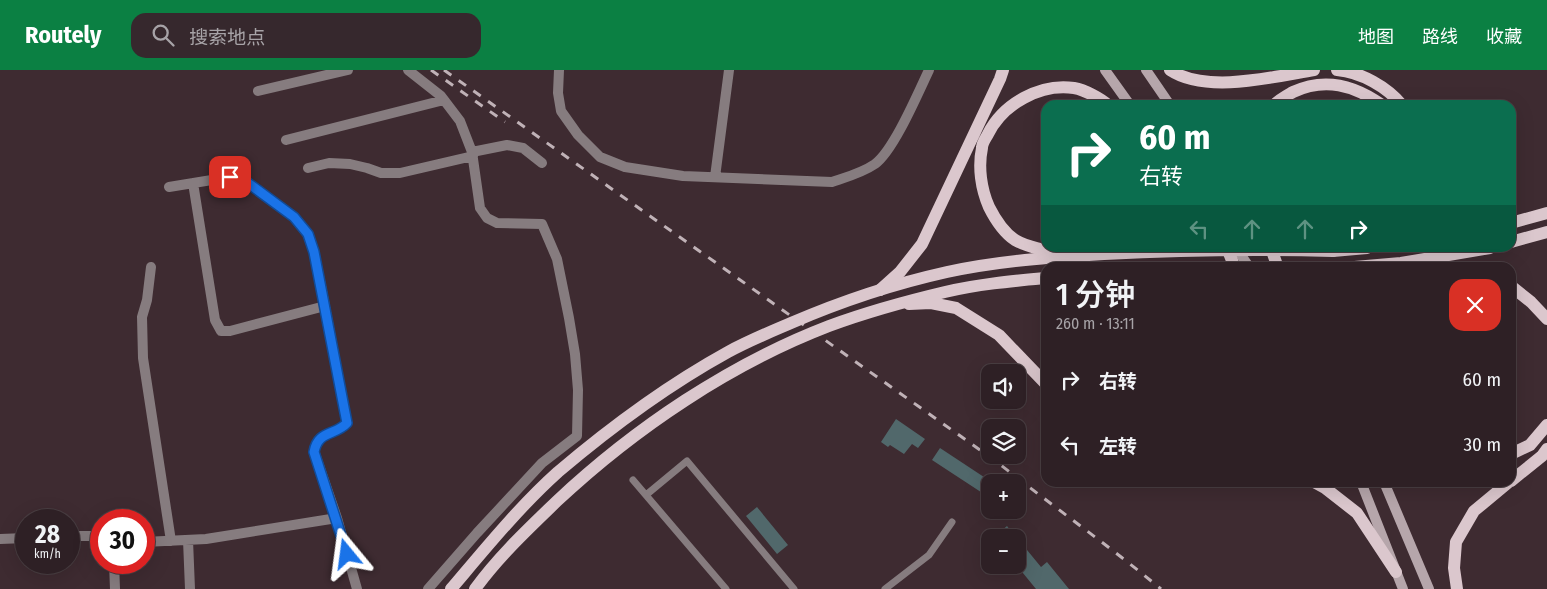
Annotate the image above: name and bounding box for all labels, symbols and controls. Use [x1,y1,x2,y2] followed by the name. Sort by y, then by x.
[131,13,481,58] search box
[25,21,101,49] text: Routely
[149,21,177,49] icon: search
[189,26,265,49] text: 搜索地点
[1358,26,1394,48] text: 地图
[1422,26,1458,48] text: 路线
[1486,26,1522,48] text: 收藏
[1139,116,1210,158] text: 60 m
[1056,120,1121,185] icon: right
[209,156,251,198] pin
[216,163,244,191] icon: arrive
[1139,163,1183,190] text: 右转
[1185,215,1213,243] icon: left
[1238,215,1266,243] icon: ahead
[1291,215,1319,243] icon: ahead
[1344,215,1372,243] icon: right
[1056,277,1135,313] text: 1 分钟
[1449,279,1501,331] button: close
[1056,314,1135,333] text: 260 m · 13:11
[981,364,1026,574] map controls
[981,364,1026,409] button: sound
[1056,366,1084,394] icon: right
[1463,368,1501,391] text: 60 m
[1099,370,1137,393] text: 右转
[981,419,1026,464] button: layers
[1056,431,1084,459] icon: left
[1463,433,1501,456] text: 30 m
[1099,435,1137,458] text: 左转
[981,474,1026,519] button: +
[90,509,155,574] speed limit sign: 30
[35,520,60,550] text: 28
[320,527,372,579] position arrow
[981,529,1026,574] button: −
[34,547,61,561] text: km/h

